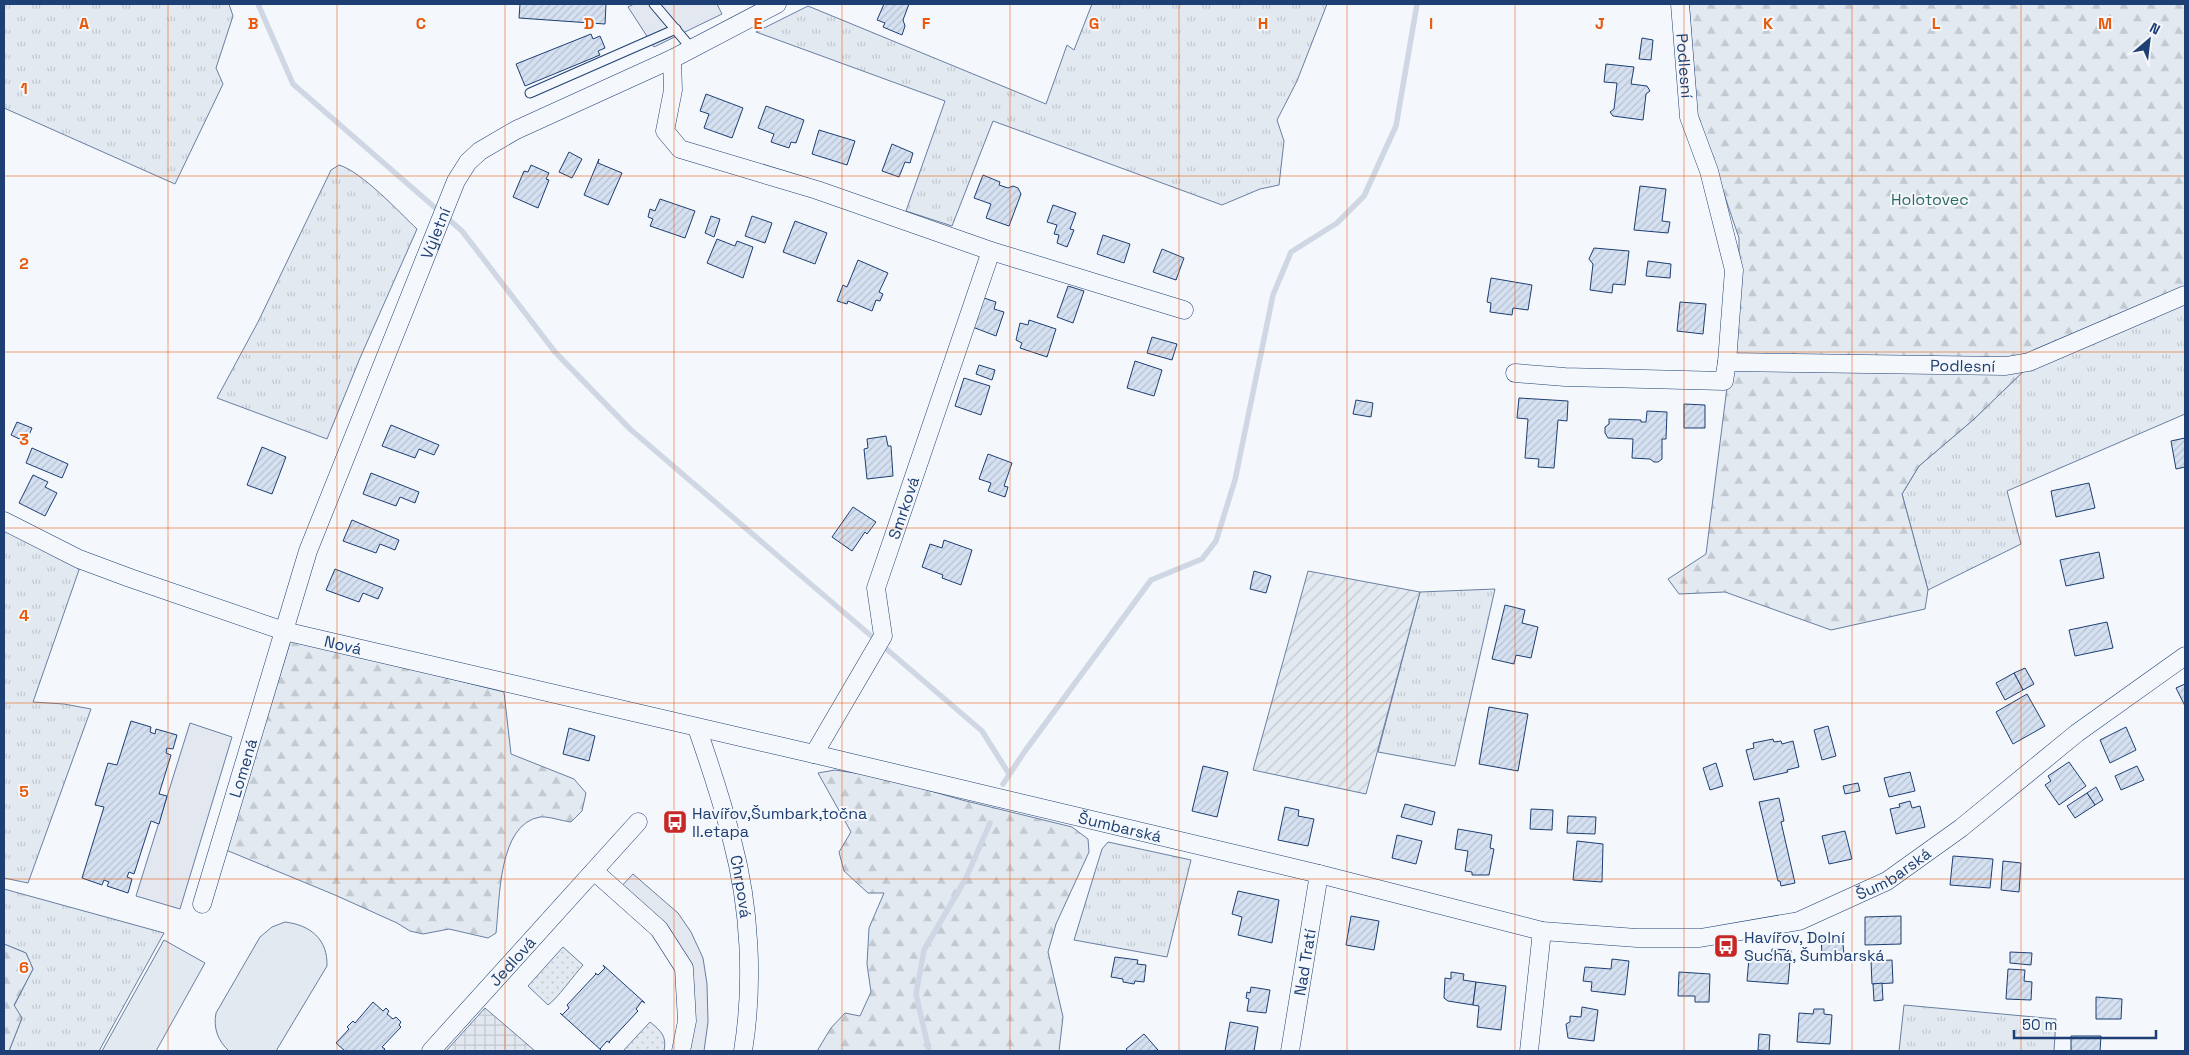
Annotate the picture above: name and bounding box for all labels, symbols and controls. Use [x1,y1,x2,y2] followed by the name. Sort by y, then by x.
[79,13,89,34] text: A
[248,13,258,34] text: B
[416,13,426,34] text: C
[584,13,594,34] text: D
[754,13,763,34] text: E
[922,13,931,34] text: F
[1089,13,1099,34] text: G
[1258,13,1268,34] text: H
[1429,13,1433,34] text: I
[1595,13,1605,34] text: J
[1763,13,1773,34] text: K
[1932,13,1941,34] text: L
[2098,13,2112,34] text: M
[2124,15,2174,65] north arrow
[2147,18,2163,39] text: N
[1671,33,1697,99] street label: Podlesní
[20,78,28,99] text: 1
[1891,189,1969,210] park label: Holotovec
[416,204,455,262] street label: Výletní
[19,253,29,274] text: 2
[1930,355,1995,377] street label: Podlesní
[19,429,29,450] text: 3
[883,474,924,542] street label: Smrková
[19,605,29,626] text: 4
[322,631,364,660] street label: Nová
[225,736,262,800] street label: Lomená
[19,781,29,802] text: 5
[692,803,867,842] place label: Havířov,Šumbark,točna II.etapa
[1076,807,1164,847] street label: Šumbarská
[662,809,688,835] bus stop icon: Havířov,Šumbark,točna II.etapa
[1852,843,1935,905] street label: Šumbarská
[725,853,756,919] street label: Chrpová
[1289,927,1321,997] street label: Nad Tratí
[1744,927,1885,966] place label: Havířov, Dolní Suchá, Šumbarská
[485,932,540,991] street label: Jedlová
[1713,933,1739,959] bus stop icon: Havířov, Dolní Suchá, Šumbarská
[19,957,29,978] text: 6
[2014,1008,2156,1040] scale bar
[2022,1015,2057,1034] text: 50 m

